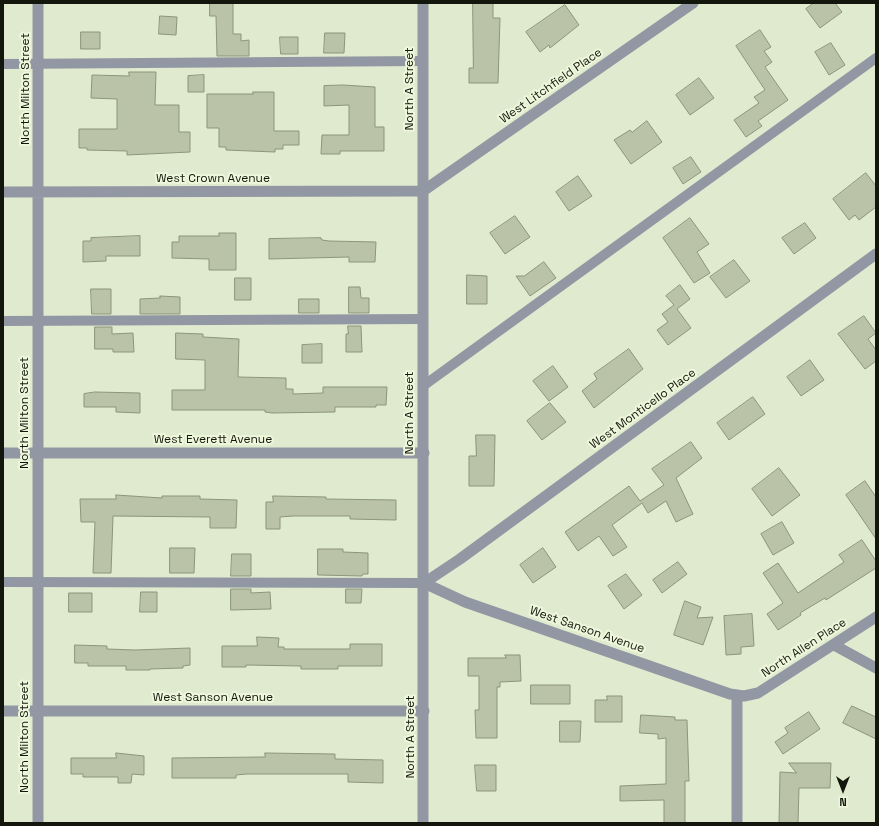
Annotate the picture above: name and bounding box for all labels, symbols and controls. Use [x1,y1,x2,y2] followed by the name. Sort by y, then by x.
[19,33,33,145] street label: North Milton Street
[497,45,605,127] street label: West Litchfield Place
[403,47,417,131] street label: North A Street
[156,172,270,186] street label: West Crown Avenue
[18,357,32,469] street label: North Milton Street
[587,366,699,452] street label: West Monticello Place
[403,371,417,455] street label: North A Street
[154,433,272,447] street label: West Everett Avenue
[528,604,646,656] street label: West Sanson Avenue
[759,615,849,681] street label: North Allen Place
[18,681,32,793] street label: North Milton Street
[153,691,273,705] street label: West Sanson Avenue
[404,695,418,779] street label: North A Street
[823,770,863,810] north arrow
[839,795,847,809] text: N

